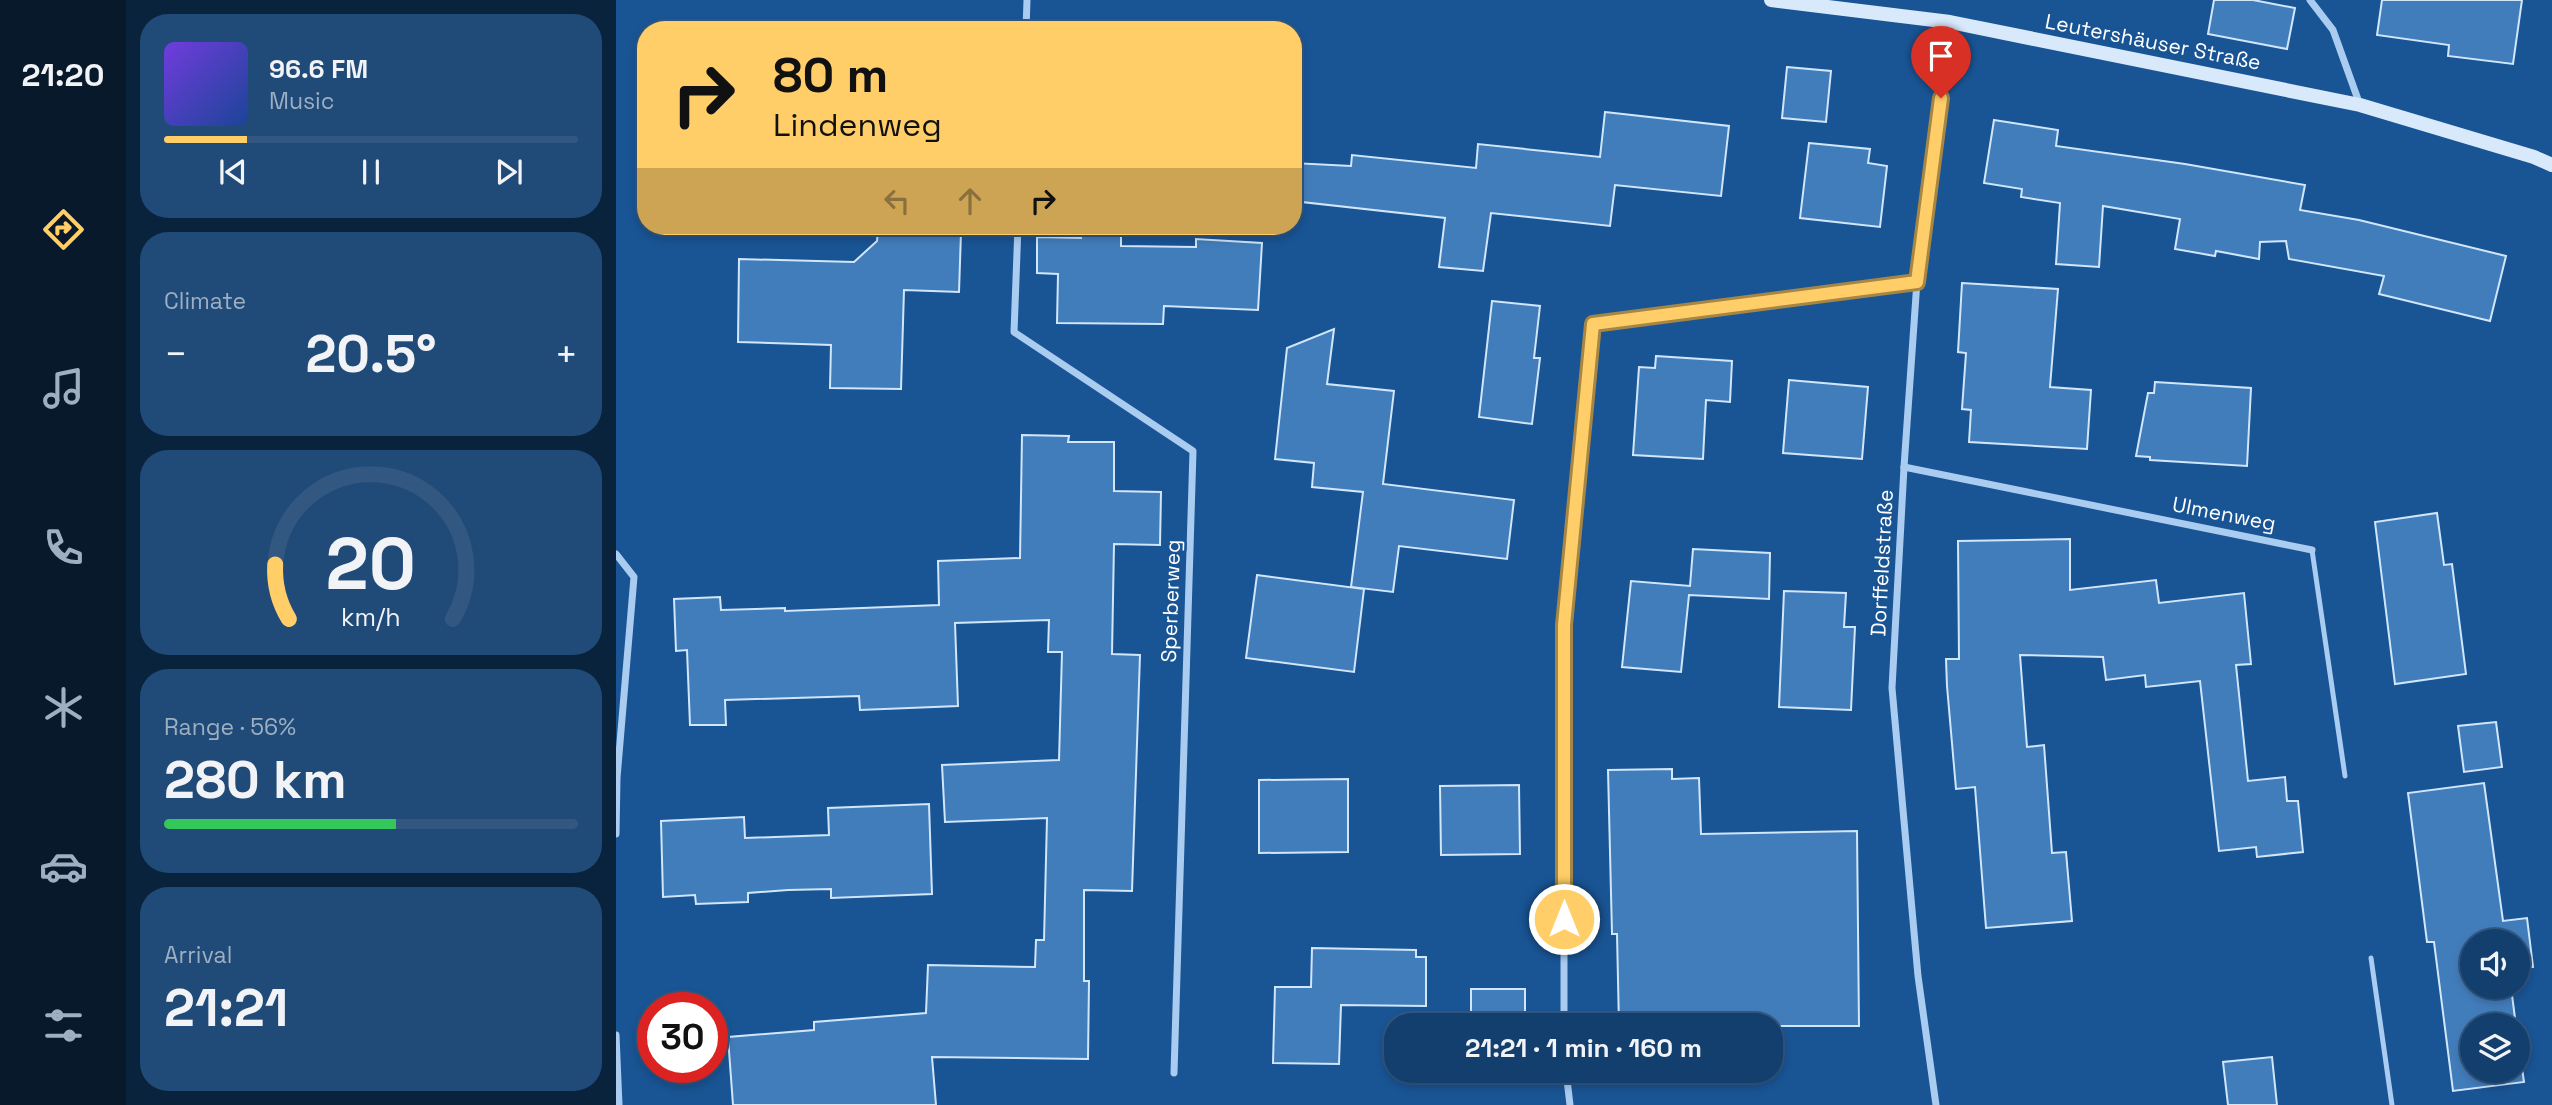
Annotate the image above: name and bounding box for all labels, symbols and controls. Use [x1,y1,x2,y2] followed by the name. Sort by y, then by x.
[2043,7,2263,76] street label: Leutershäuser Straße
[1911,26,1971,98] pin
[1922,37,1960,75] icon: arrive
[773,44,888,106] text: 80 m
[658,49,749,140] icon: right
[269,52,368,86] text: 96.6 FM
[22,55,104,95] text: 21:20
[269,86,334,116] text: Music
[773,105,942,145] text: Lindenweg
[214,153,252,191] icon: previous
[352,153,390,191] icon: pause
[490,153,528,191] icon: next
[878,182,916,220] icon: left
[951,182,989,220] icon: ahead
[1024,182,1062,220] icon: right
[39,205,88,254] icon: directions
[164,286,246,316] text: Climate
[305,321,437,387] text: 20.5°
[164,330,188,378] text: −
[554,330,578,378] text: +
[39,364,88,413] icon: music
[1864,489,1899,637] street label: Dorffeldstraße
[2170,490,2278,537] street label: Ulmenweg
[326,517,416,610] text: 20
[39,523,88,572] icon: phone
[1155,539,1186,663] street label: Sperberweg
[341,600,401,632] text: km/h
[39,683,88,732] icon: climate
[164,712,296,742] text: Range · 56%
[164,747,347,813] text: 280 km
[39,842,88,891] icon: car
[1527,882,1601,956] position arrow
[2460,929,2530,1083] map controls
[2460,929,2530,999] button: sound
[164,940,232,970] text: Arrival
[164,975,288,1041] text: 21:21
[637,992,728,1083] speed limit sign: 30
[39,1001,88,1050] icon: filters
[2460,1013,2530,1083] button: layers
[1465,1031,1702,1065] text: 21:21 · 1 min · 160 m

